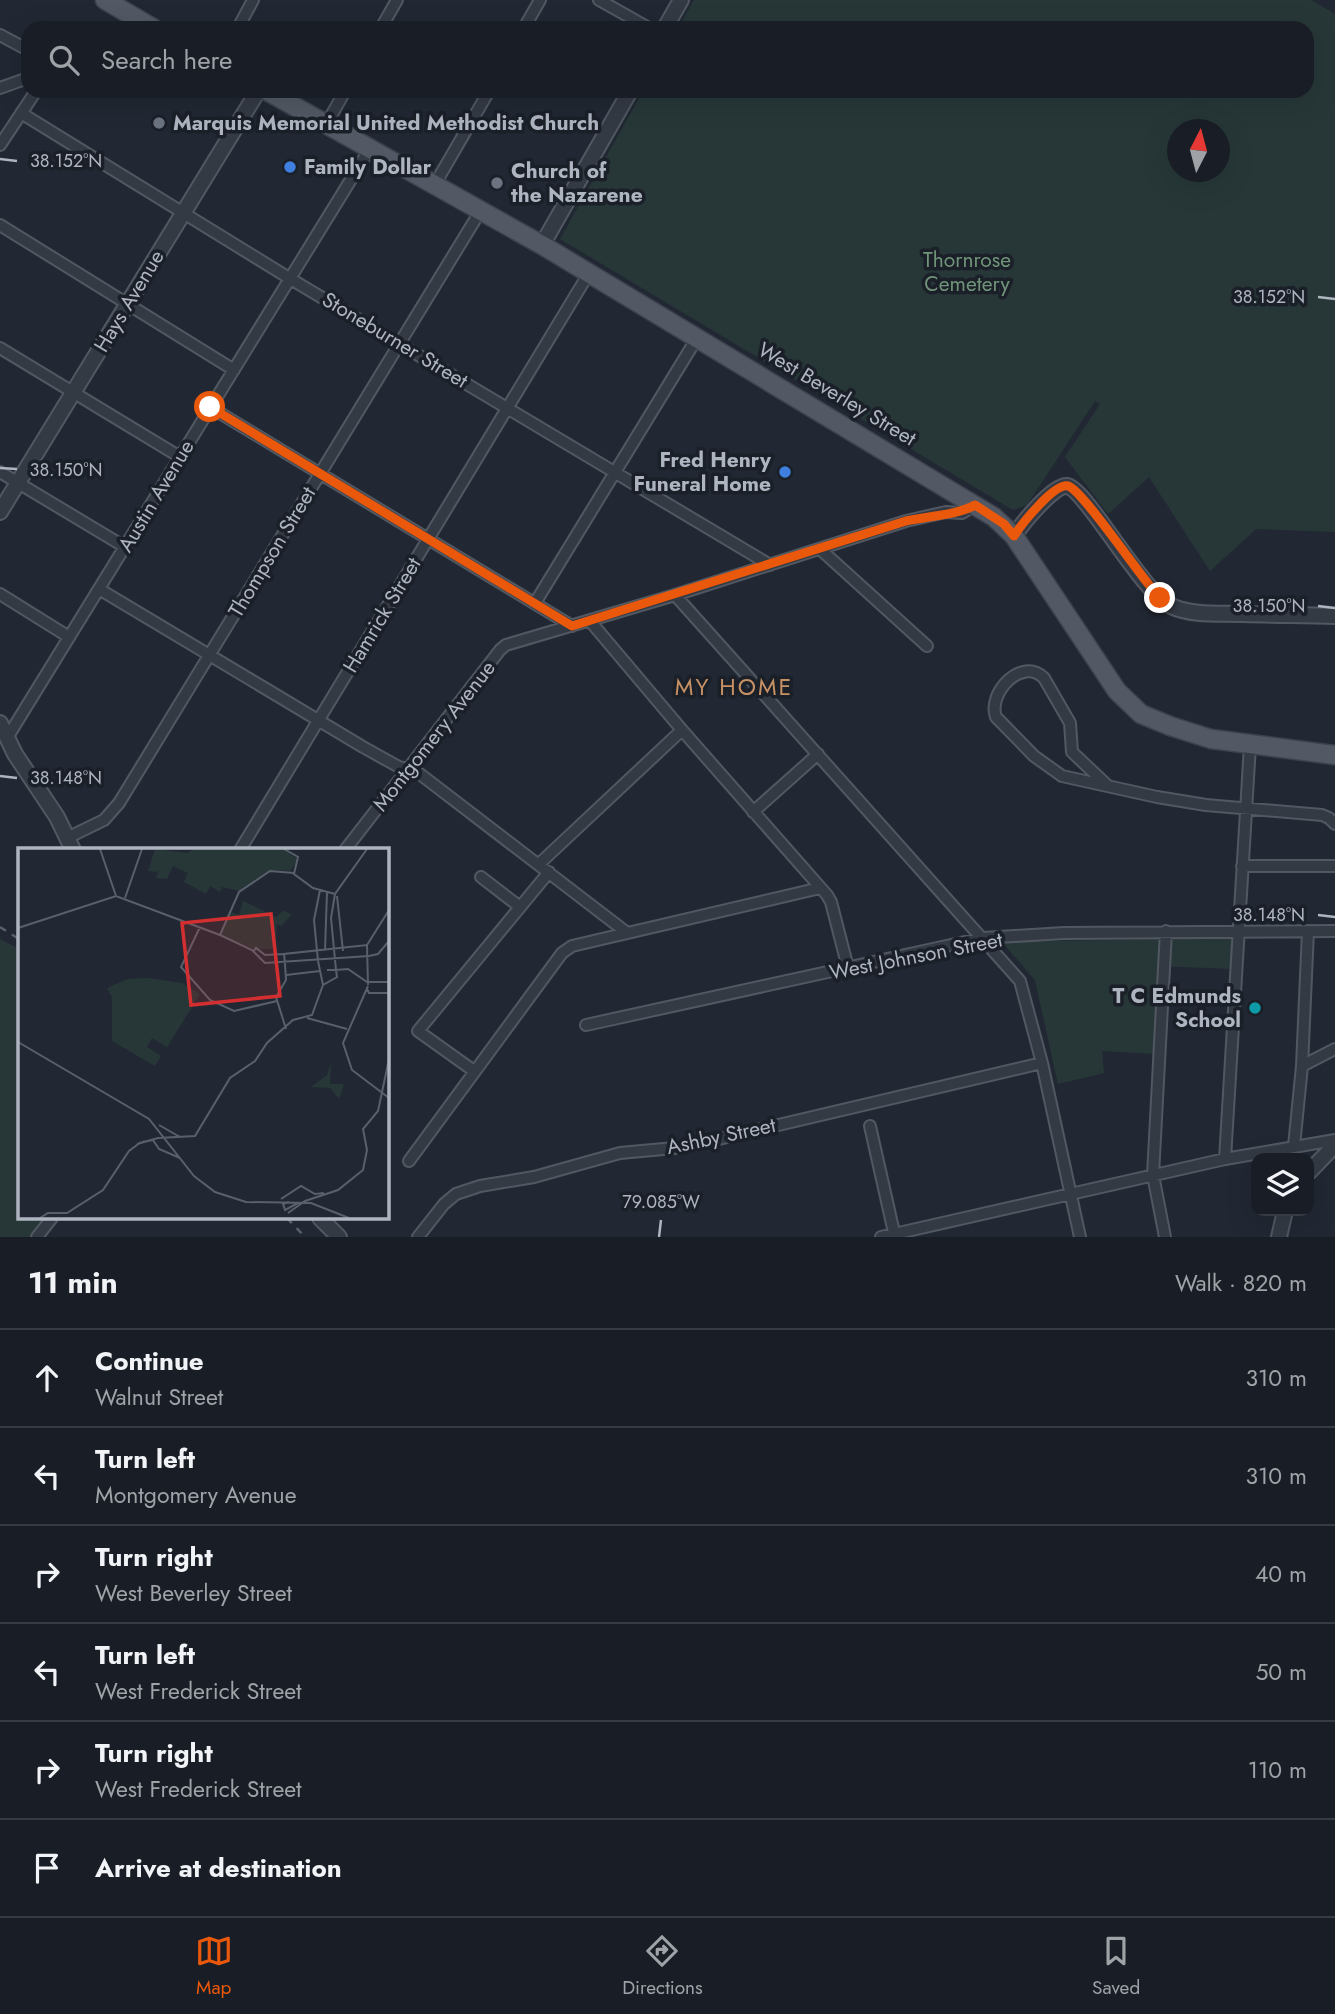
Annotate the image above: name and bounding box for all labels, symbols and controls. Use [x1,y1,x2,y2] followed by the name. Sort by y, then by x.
[21,21,1314,98] search box
[45,41,83,79] icon: search
[101,41,233,79] text: Search here
[173,108,599,138] place label: Marquis Memorial United Methodist Church
[151,115,167,131] marker: Marquis Memorial United Methodist Church
[1167,119,1230,182] north arrow
[30,148,102,174] text: 38.152°N
[304,152,432,182] place label: Family Dollar
[511,156,643,210] place label: Church of the Nazarene
[282,159,298,175] marker: Family Dollar
[489,175,505,191] marker: Church of the Nazarene
[87,244,171,358] street label: Hays Avenue
[923,245,1011,299] park label: Thornrose Cemetery
[1233,284,1305,310] text: 38.152°N
[316,285,474,395] street label: Stoneburner Street
[752,335,922,453] street label: West Beverley Street
[194,391,225,422] route start
[111,434,201,558] street label: Austin Avenue
[634,445,772,499] place label: Fred Henry Funeral Home
[30,457,102,483] text: 38.150°N
[777,464,793,480] marker: Fred Henry Funeral Home
[221,481,323,623] street label: Thompson Street
[336,552,428,678] street label: Hamrick Street
[1144,582,1175,613] route end
[1233,593,1305,619] text: 38.150°N
[366,654,503,818] street label: Montgomery Avenue
[675,670,793,704] district label: MY HOME
[30,765,102,791] text: 38.148°N
[18,848,388,1220] inset map
[1233,902,1305,928] text: 38.148°N
[827,925,1005,987] street label: West Johnson Street
[1112,981,1241,1035] place label: T C Edmunds School
[1247,1000,1263,1016] marker: T C Edmunds School
[664,1110,778,1162] street label: Ashby Street
[1251,1153,1314,1216] map controls
[1251,1153,1314,1216] button: layers
[622,1189,700,1215] text: 79.085°W
[28,1261,118,1304] text: 11 min
[1175,1266,1307,1300] text: Walk · 820 m
[95,1342,204,1380] text: Continue
[28,1359,66,1397] icon: ahead
[1245,1361,1307,1395] text: 310 m
[95,1380,223,1414] text: Walnut Street
[95,1440,195,1478] text: Turn left
[28,1457,66,1495] icon: left
[1245,1459,1307,1493] text: 310 m
[95,1478,296,1512] text: Montgomery Avenue
[95,1538,213,1576] text: Turn right
[28,1555,66,1593] icon: right
[1255,1557,1307,1591] text: 40 m
[95,1576,292,1610] text: West Beverley Street
[95,1636,195,1674] text: Turn left
[28,1653,66,1691] icon: left
[1255,1655,1307,1689] text: 50 m
[95,1674,302,1708] text: West Frederick Street
[95,1734,213,1772] text: Turn right
[28,1751,66,1789] icon: right
[1248,1753,1307,1787] text: 110 m
[95,1772,302,1806] text: West Frederick Street
[28,1849,66,1887] icon: arrive
[95,1849,342,1887] text: Arrive at destination
[195,1932,233,2001] tab: Map
[622,1932,703,2001] tab: Directions
[1092,1932,1140,2001] tab: Saved

